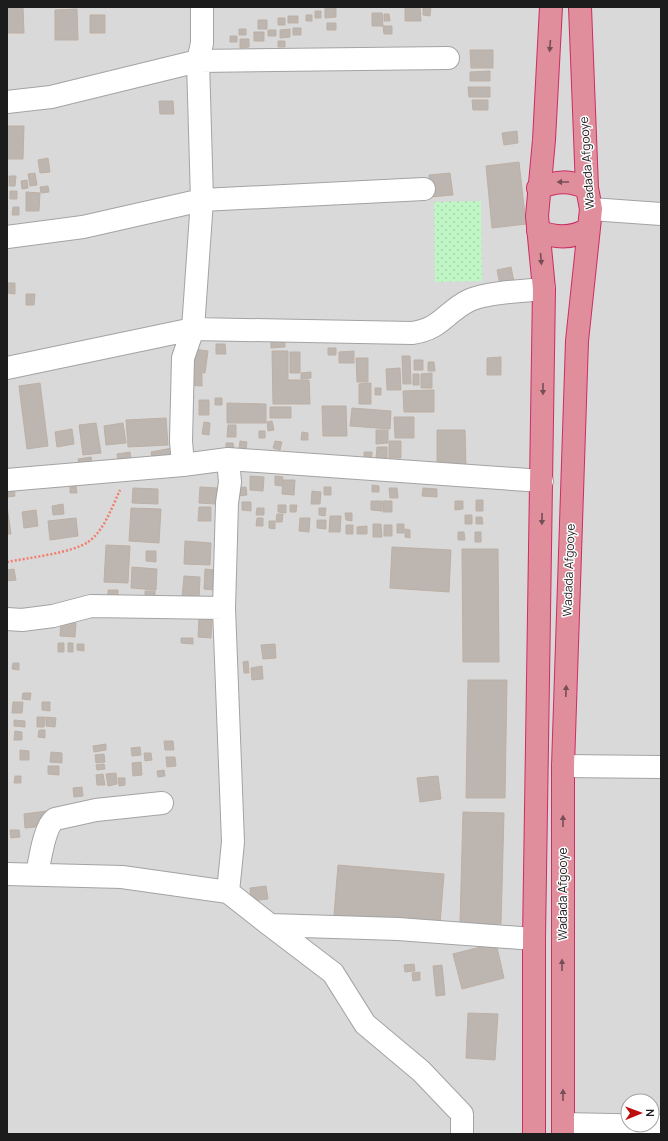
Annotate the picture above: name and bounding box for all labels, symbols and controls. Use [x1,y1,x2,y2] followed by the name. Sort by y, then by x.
[546,40,553,52] one-way arrow
[575,116,598,210] street label: Wadada Afgooye
[556,179,569,185] one-way arrow
[538,253,544,265] one-way arrow
[540,383,546,396] one-way arrow
[539,513,545,526] one-way arrow
[558,523,579,617] street label: Wadada Afgooye
[562,685,569,697] one-way arrow
[560,814,566,827] one-way arrow
[554,847,571,941] street label: Wadada Afgooye
[559,958,565,971] one-way arrow
[560,1088,566,1101] one-way arrow
[620,1093,660,1133] north arrow
[643,1109,658,1117] text: N

